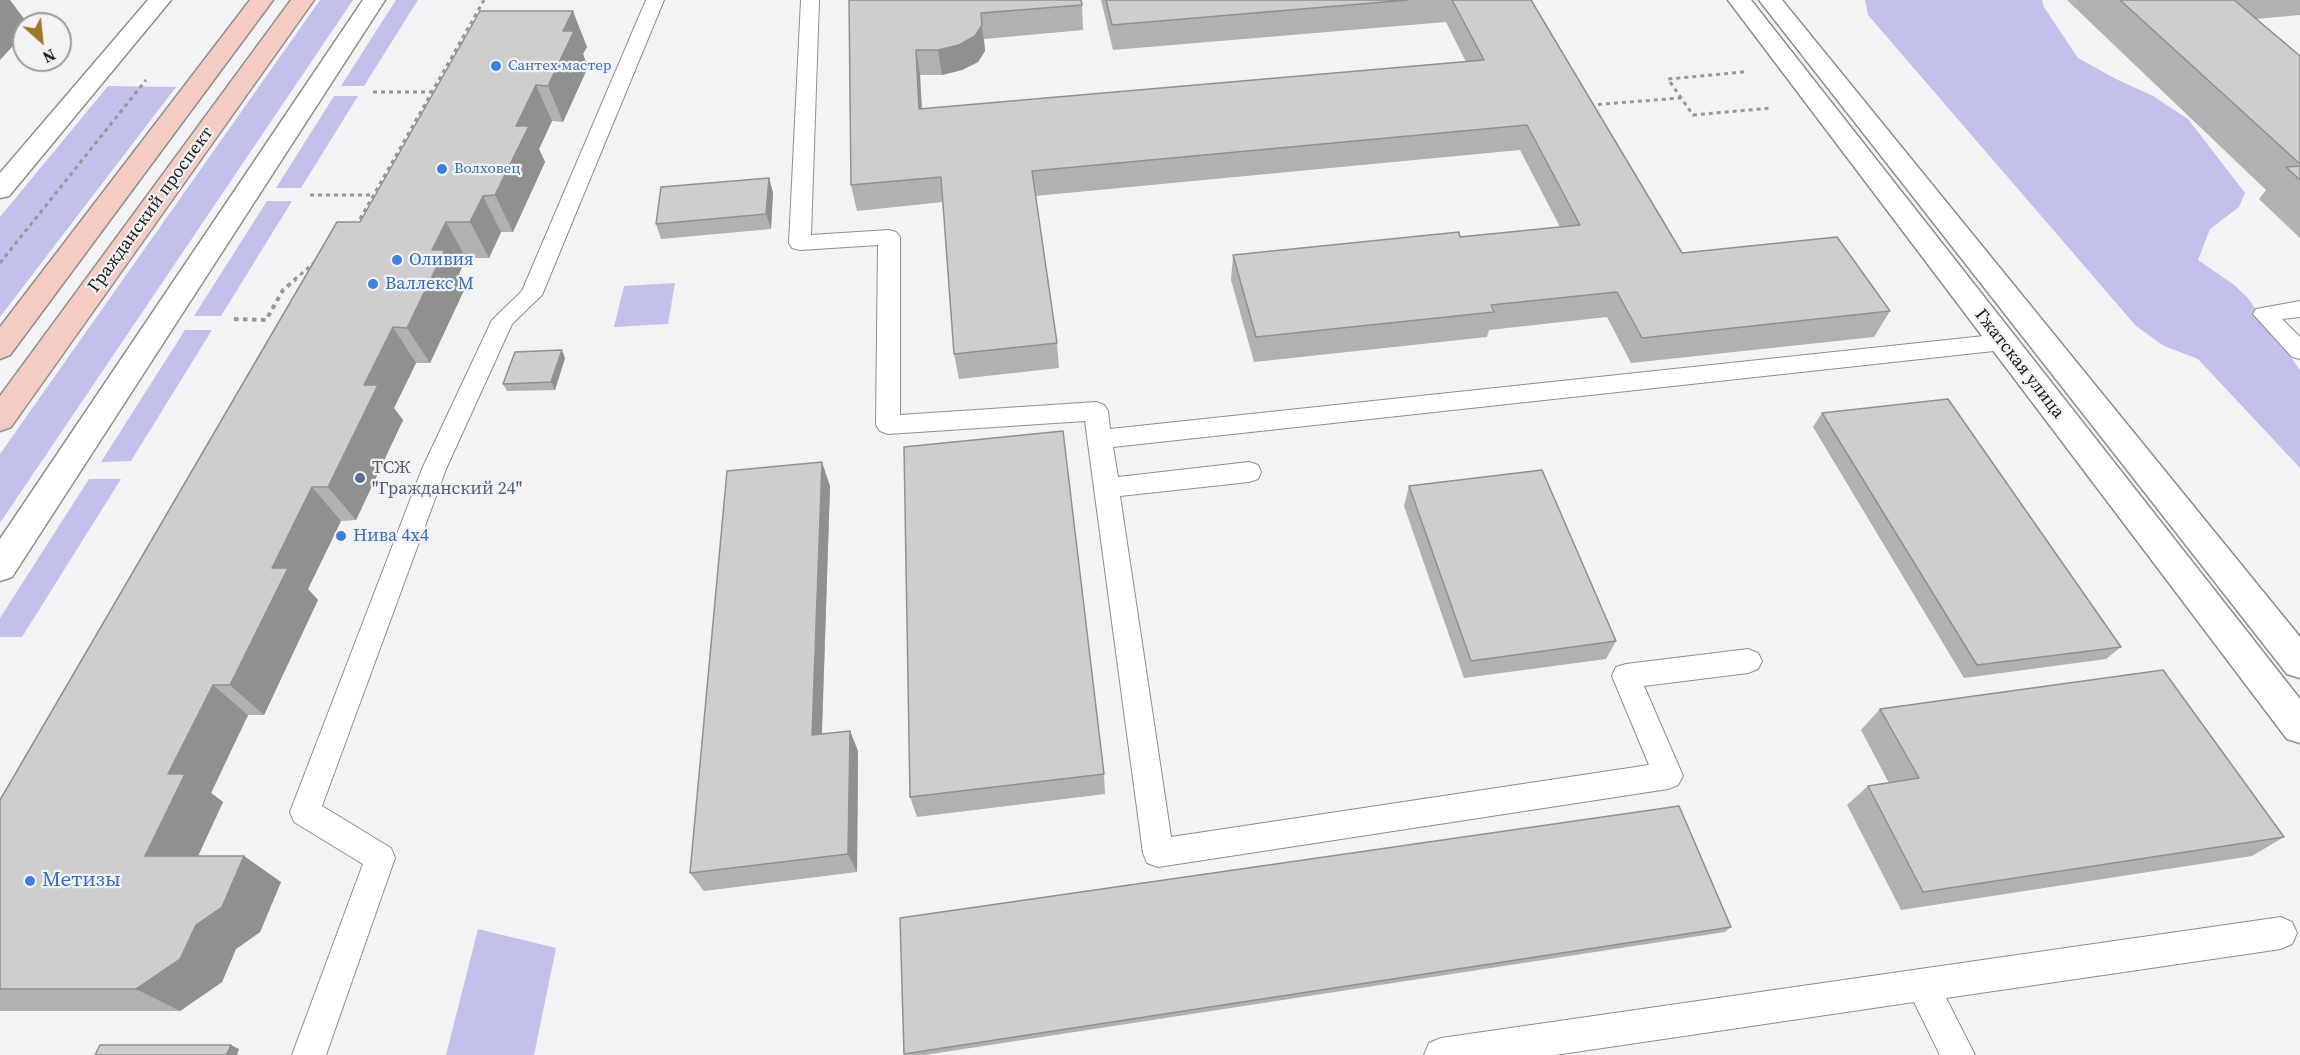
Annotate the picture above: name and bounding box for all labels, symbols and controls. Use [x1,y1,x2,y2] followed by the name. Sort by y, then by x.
[12,12,72,72] north arrow
[39,44,59,69] text: N
[508,57,612,75] place label: Сантех мастер
[489,59,503,73] marker: Сантех мастер
[84,123,218,297] street label: Гражданский проспект
[454,160,521,178] place label: Волховец
[435,162,449,176] marker: Волховец
[409,249,474,271] place label: Оливия
[390,253,404,267] marker: Оливия
[385,273,474,295] place label: Валлекс М
[366,277,380,291] marker: Валлекс М
[1970,305,2068,423] street label: Гжатская улица
[372,457,522,500] place label: ТСЖ "Гражданский 24"
[353,471,367,485] marker: ТСЖ "Гражданский 24"
[353,525,429,547] place label: Нива 4х4
[334,529,348,543] marker: Нива 4х4
[42,868,121,894] place label: Метизы
[23,874,37,888] marker: Метизы

